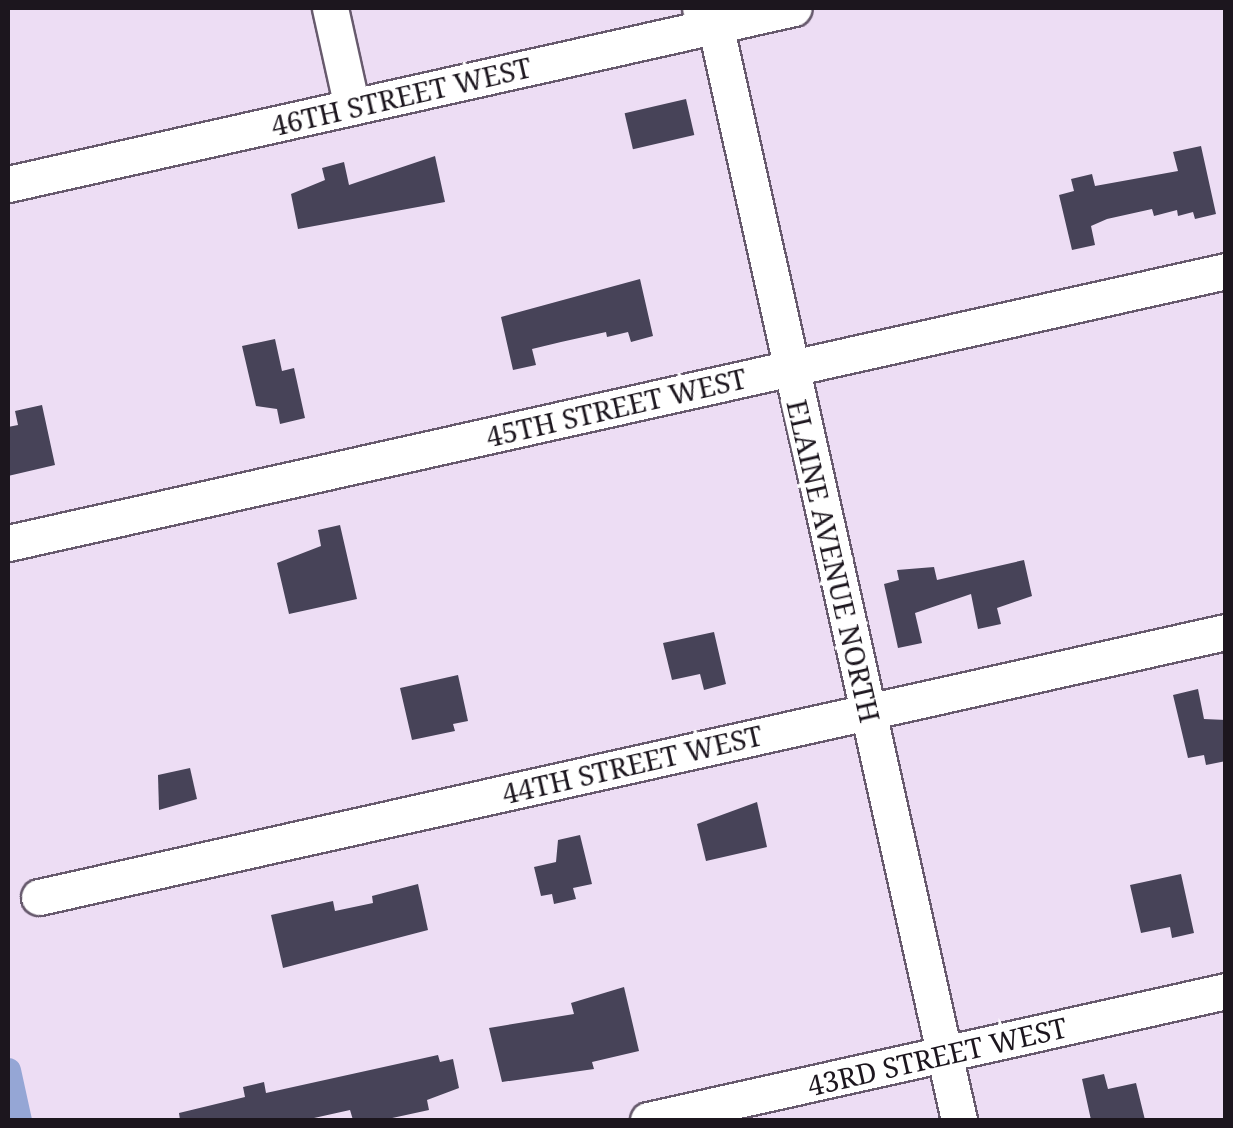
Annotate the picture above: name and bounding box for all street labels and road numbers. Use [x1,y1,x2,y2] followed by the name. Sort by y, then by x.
[268,50,534,142] street label: 46TH STREET WEST
[483,361,749,453] street label: 45TH STREET WEST
[780,396,888,726] street label: ELAINE AVENUE NORTH
[499,718,765,810] street label: 44TH STREET WEST
[804,1010,1070,1102] street label: 43RD STREET WEST

